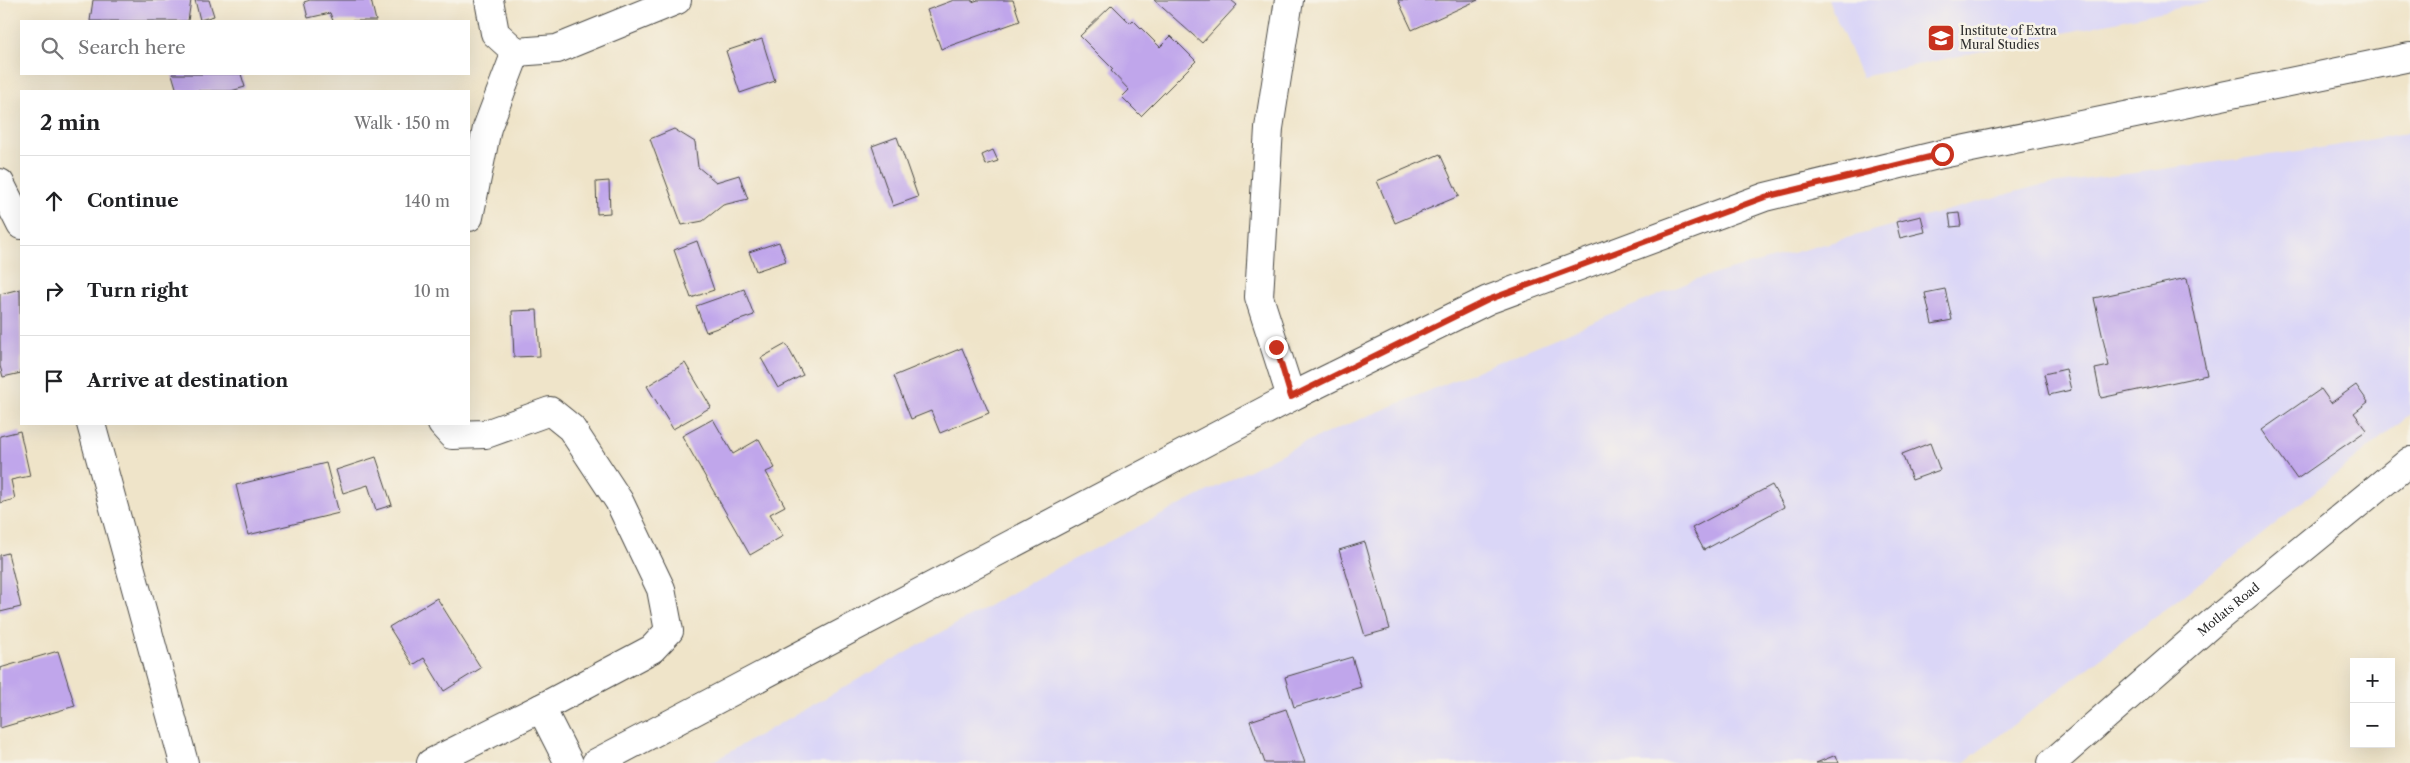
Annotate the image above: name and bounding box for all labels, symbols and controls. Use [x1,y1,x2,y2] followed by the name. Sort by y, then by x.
[20,20,470,75] search box
[1926,23,1956,53] school or university icon: Institute of Extra Mural Studies
[1960,23,2057,52] place label: Institute of Extra Mural Studies
[38,34,66,62] icon: search
[78,36,186,59] text: Search here
[40,110,100,135] text: 2 min
[354,113,450,133] text: Walk · 150 m
[1931,143,1954,166] route start
[40,187,68,215] icon: ahead
[87,189,179,212] text: Continue
[405,191,450,211] text: 140 m
[40,277,68,305] icon: right
[87,279,188,302] text: Turn right
[414,281,450,301] text: 10 m
[1265,336,1288,359] route end
[40,367,68,395] icon: arrive
[87,369,288,392] text: Arrive at destination
[2194,579,2263,639] street label: Motlats Road
[2350,658,2395,748] map controls
[2350,658,2395,703] button: +
[2350,703,2395,748] button: −

